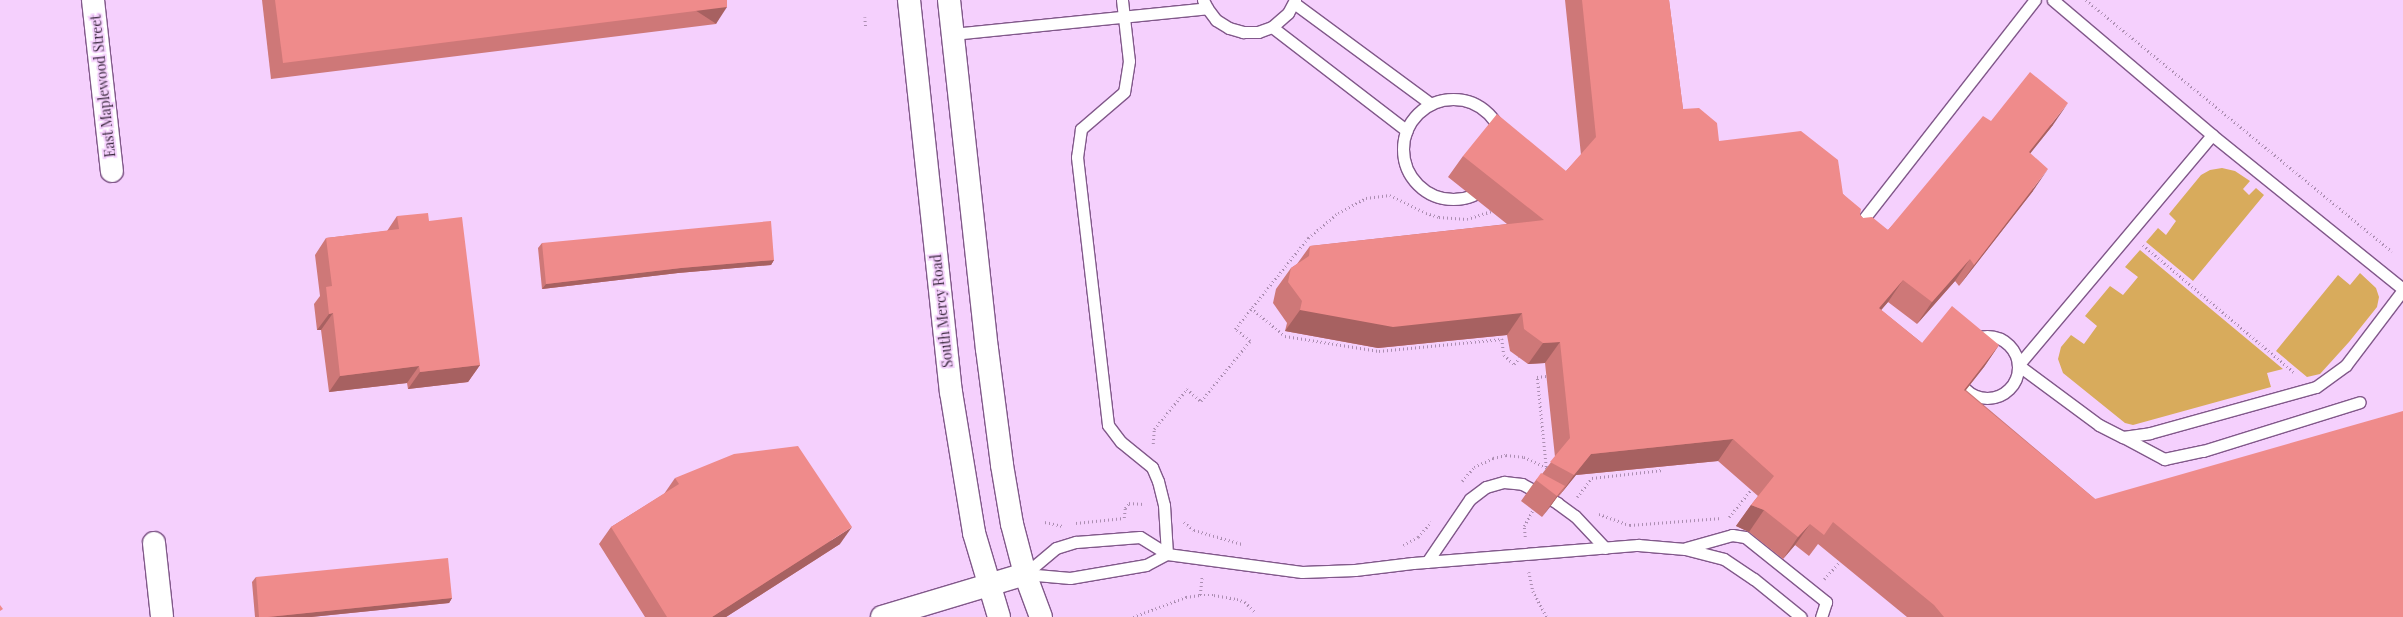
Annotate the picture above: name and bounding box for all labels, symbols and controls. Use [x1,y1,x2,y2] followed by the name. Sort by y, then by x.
[87,14,119,158] street label: East Maplewood Street
[928,253,956,369] street label: South Mercy Road

